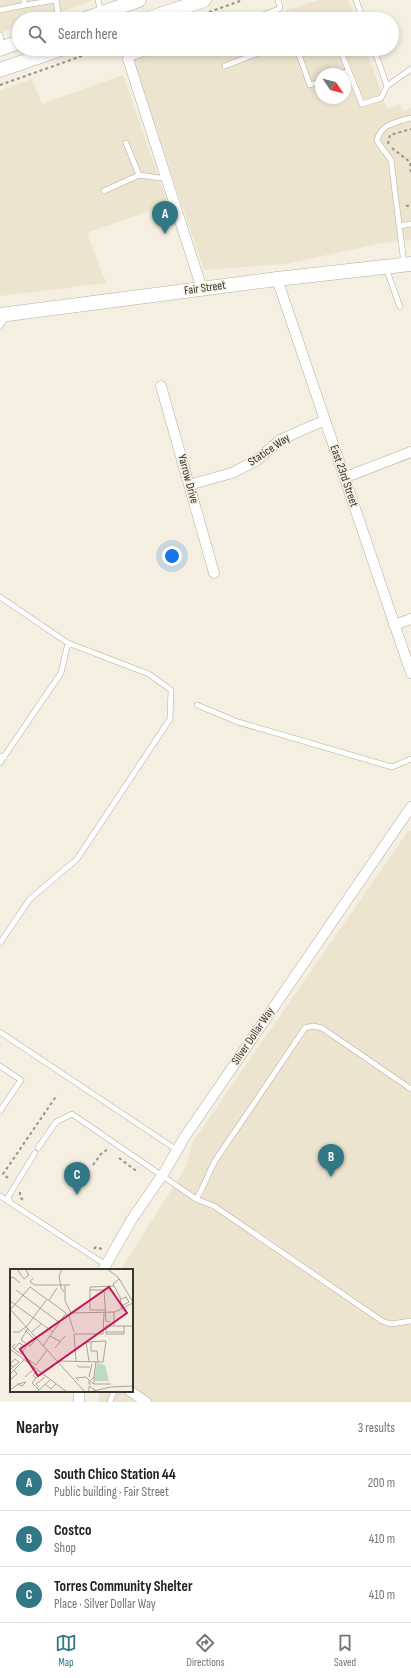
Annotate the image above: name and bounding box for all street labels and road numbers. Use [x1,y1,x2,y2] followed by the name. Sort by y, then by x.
[183,278,227,298] street label: Fair Street
[245,430,293,469] street label: Statice Way
[326,443,362,509] street label: East 23rd Street
[174,453,202,505] street label: Yarrow Drive
[228,1004,278,1068] street label: Silver Dollar Way

